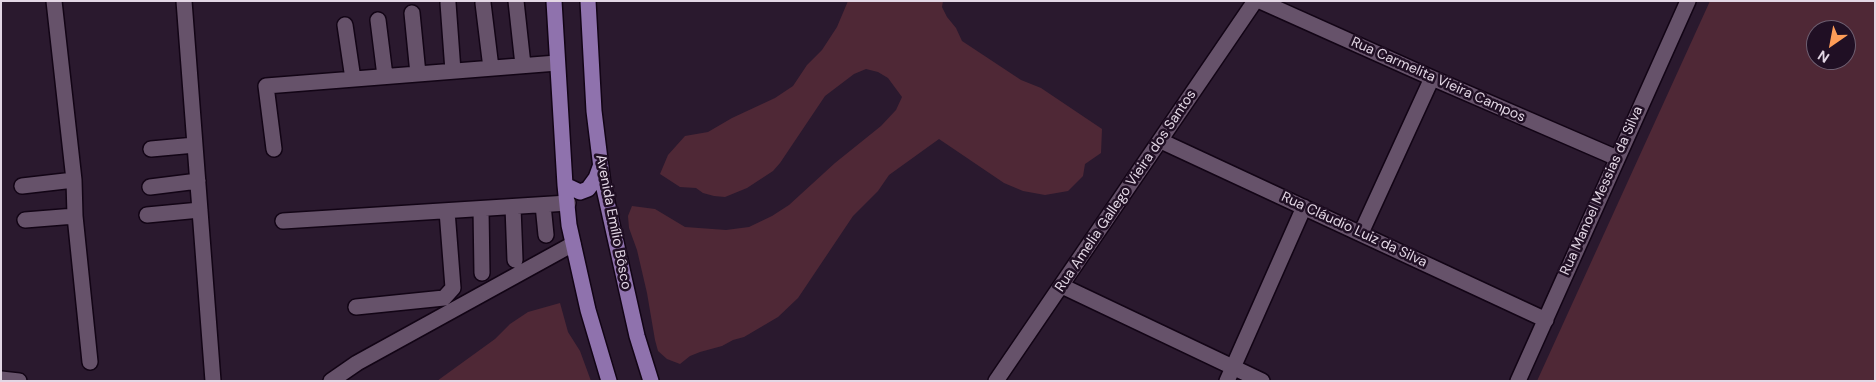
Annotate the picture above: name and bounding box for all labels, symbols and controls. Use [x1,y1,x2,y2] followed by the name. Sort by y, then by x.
[1806,20,1856,70] north arrow
[1348,34,1528,126] street label: Rua Carmelita Vieira Campos
[1814,46,1833,67] text: N
[1052,87,1200,295] street label: Rua Amelia Gallego Vieira dos Santos
[1557,104,1647,278] street label: Rua Manoel Messias da Silva
[592,153,634,291] street label: Avenida Emílio Bôsco
[1278,189,1430,271] street label: Rua Cláudio Luiz da Silva

